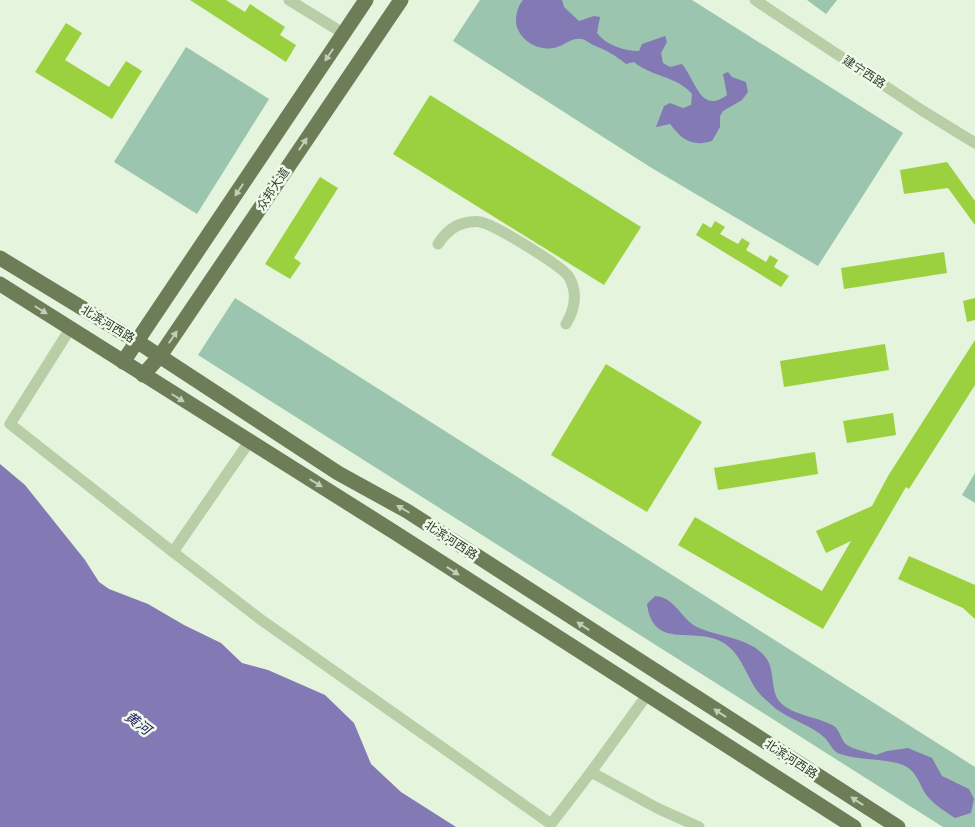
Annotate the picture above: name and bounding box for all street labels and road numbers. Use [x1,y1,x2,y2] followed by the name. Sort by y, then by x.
[840,51,889,92] street label: 建宁西路
[252,164,293,213] street label: 众邦大道
[78,301,138,346] street label: 北滨河西路
[421,516,481,563] street label: 北滨河西路
[761,735,821,782] street label: 北滨河西路

